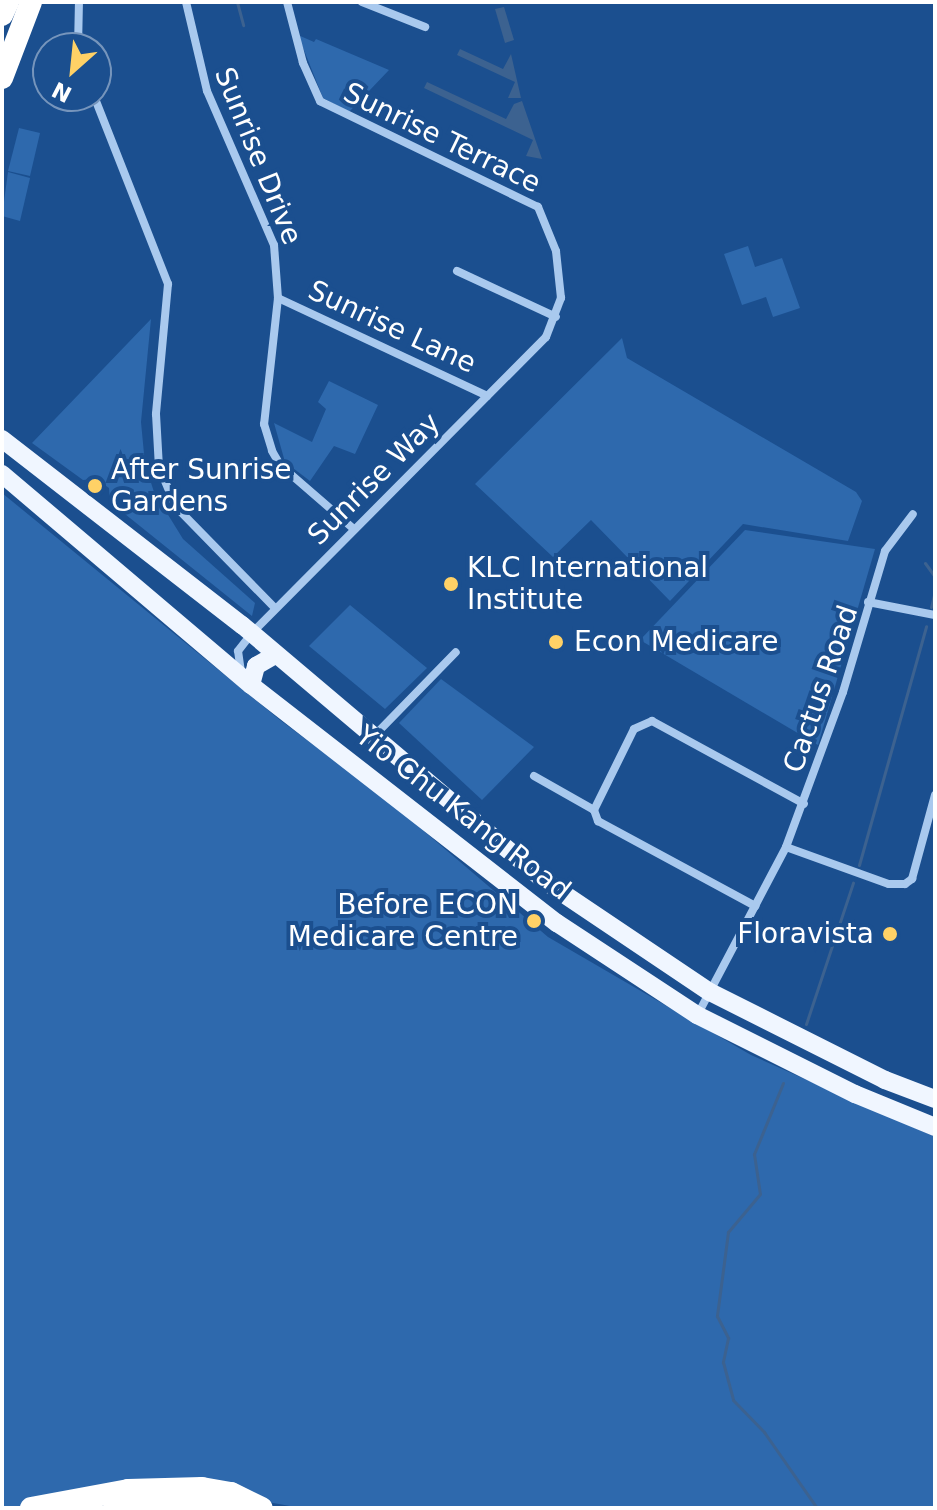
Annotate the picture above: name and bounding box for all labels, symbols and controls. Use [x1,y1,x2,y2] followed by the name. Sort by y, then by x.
[32,32,112,112] north arrow
[207,63,309,249] street label: Sunrise Drive
[338,76,546,200] street label: Sunrise Terrace
[48,77,76,107] text: N
[303,274,481,380] street label: Sunrise Lane
[301,406,447,552] street label: Sunrise Way
[111,453,292,519] place label: After Sunrise Gardens
[86,477,104,495] marker: After Sunrise Gardens
[467,551,708,617] place label: KLC International Institute
[442,575,460,593] marker: KLC International Institute
[777,601,865,777] street label: Cactus Road
[574,625,778,659] place label: Econ Medicare
[545,631,567,653] marker: Econ Medicare
[349,719,577,907] street label: Yio Chu Kang Road
[288,888,518,954] place label: Before ECON Medicare Centre
[525,912,543,930] marker: Before ECON Medicare Centre
[737,917,874,951] place label: Floravista
[881,925,899,943] marker: Floravista

